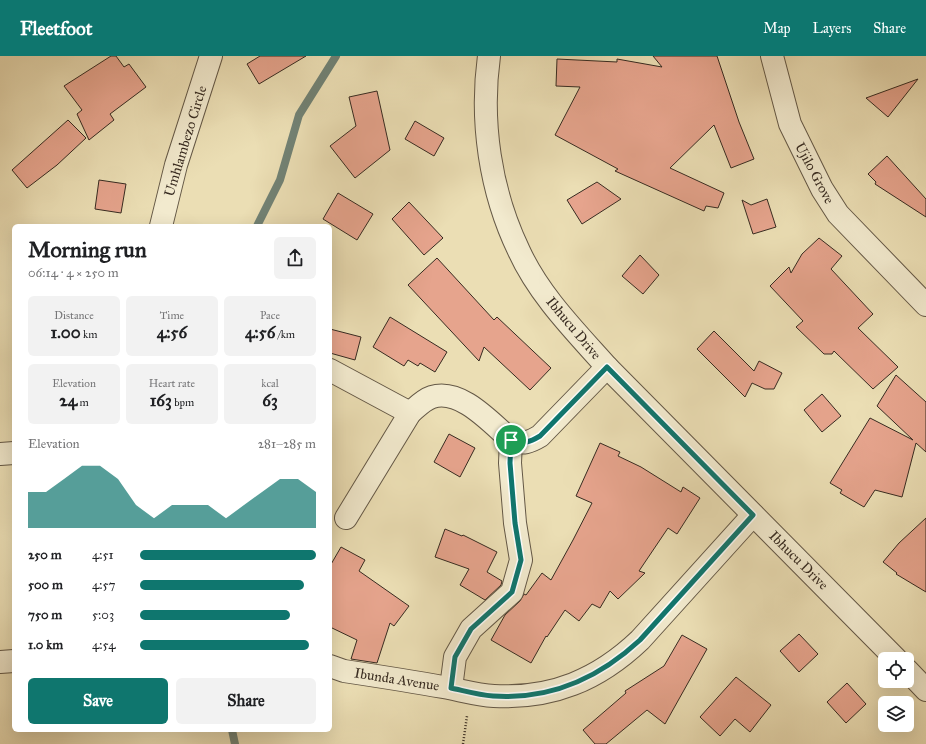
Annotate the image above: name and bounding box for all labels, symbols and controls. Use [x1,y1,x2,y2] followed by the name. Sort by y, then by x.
[20,17,92,40] text: Fleetfoot
[763,20,791,37] text: Map
[813,20,851,37] text: Layers
[873,20,906,37] text: Share
[161,84,210,199] street label: Umhlambezo Circle
[791,140,838,207] street label: Ujilo Grove
[28,236,147,263] text: Morning run
[274,237,316,279] button: share
[28,265,119,281] text: 06:14 · 4 × 250 m
[542,293,605,363] street label: Ibhucu Drive
[54,309,94,322] text: Distance
[160,309,184,322] text: Time
[260,309,280,322] text: Pace
[51,322,81,343] text: 1.00
[157,322,187,343] text: 4:56
[245,322,275,343] text: 4:56
[81,328,97,341] text: km
[275,328,295,341] text: /km
[52,377,96,390] text: Elevation
[149,377,195,390] text: Heart rate
[261,377,279,390] text: kcal
[59,390,77,411] text: 24
[150,390,172,411] text: 163
[262,390,278,411] text: 63
[77,396,89,409] text: m
[172,396,194,409] text: bpm
[494,423,528,457] pin
[500,429,522,451] icon: arrive
[28,436,80,452] text: Elevation
[258,436,316,452] text: 281–285 m
[766,527,832,594] street label: Ibhucu Drive
[28,547,62,563] text: 250 m
[92,547,114,563] text: 4:51
[28,577,63,593] text: 500 m
[92,577,116,593] text: 4:57
[28,607,62,623] text: 750 m
[92,607,114,623] text: 5:03
[28,637,63,653] text: 1.0 km
[92,637,115,653] text: 4:54
[878,652,914,732] map controls
[878,652,914,688] button: locate
[353,664,441,695] street label: Ibunda Avenue
[28,678,168,724] button: Save
[176,678,316,724] button: Share
[878,696,914,732] button: layers

